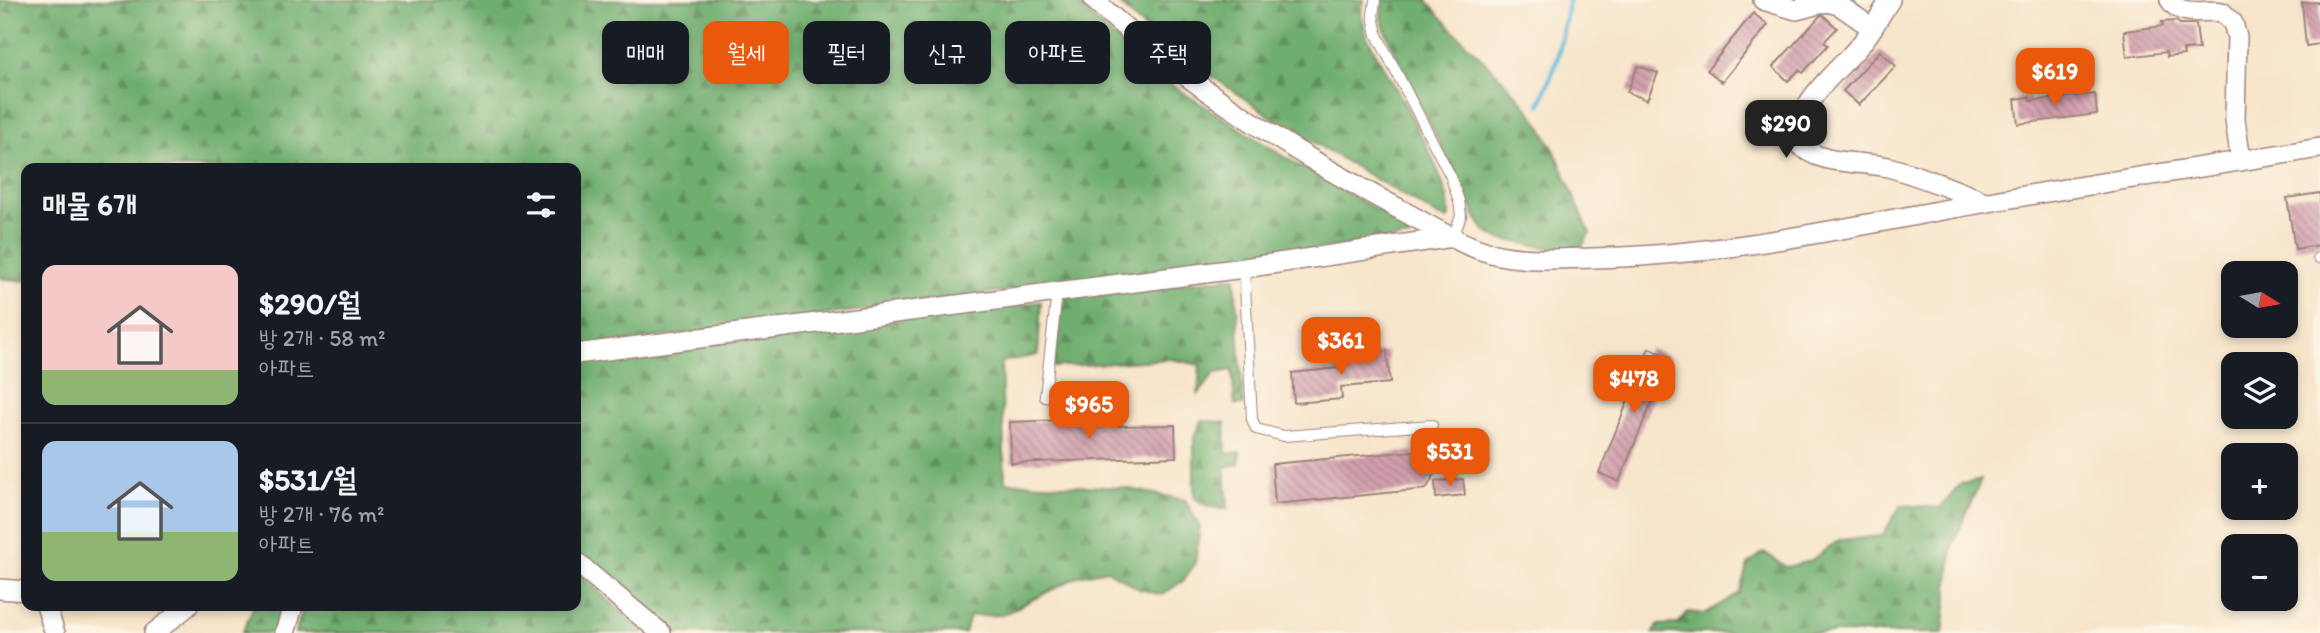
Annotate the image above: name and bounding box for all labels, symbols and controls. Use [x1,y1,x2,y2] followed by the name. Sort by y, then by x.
[602,21,689,84] chip: 매매
[703,21,789,84] chip: 월세
[803,21,890,84] chip: 필터
[904,21,991,84] chip: 신규
[1005,21,1110,84] chip: 아파트
[1124,21,1211,84] chip: 주택
[2014,48,2096,108] pin: $619
[2032,57,2078,85] text: $619
[1745,100,1827,160] pin: $290
[1761,109,1811,137] text: $290
[42,186,137,223] text: 매물 6개
[522,186,560,224] icon: filters
[2221,261,2298,338] north arrow
[2221,261,2298,611] map controls
[259,285,361,322] text: $290/월
[98,293,182,377] icon: home
[1300,318,1382,377] pin: $361
[259,324,386,352] text: 방 2개 · 58 m²
[1317,326,1365,354] text: $361
[2221,352,2298,429] button: layers
[259,354,315,382] text: 아파트
[1593,356,1675,415] pin: $478
[1609,364,1659,392] text: $478
[1048,382,1130,441] pin: $965
[1065,390,1113,418] text: $965
[1409,428,1491,488] pin: $531
[1427,437,1473,465] text: $531
[2221,443,2298,520] button: +
[259,461,357,498] text: $531/월
[98,469,182,553] icon: home
[259,500,384,528] text: 방 2개 · 76 m²
[259,530,315,558] text: 아파트
[2221,534,2298,611] button: −

